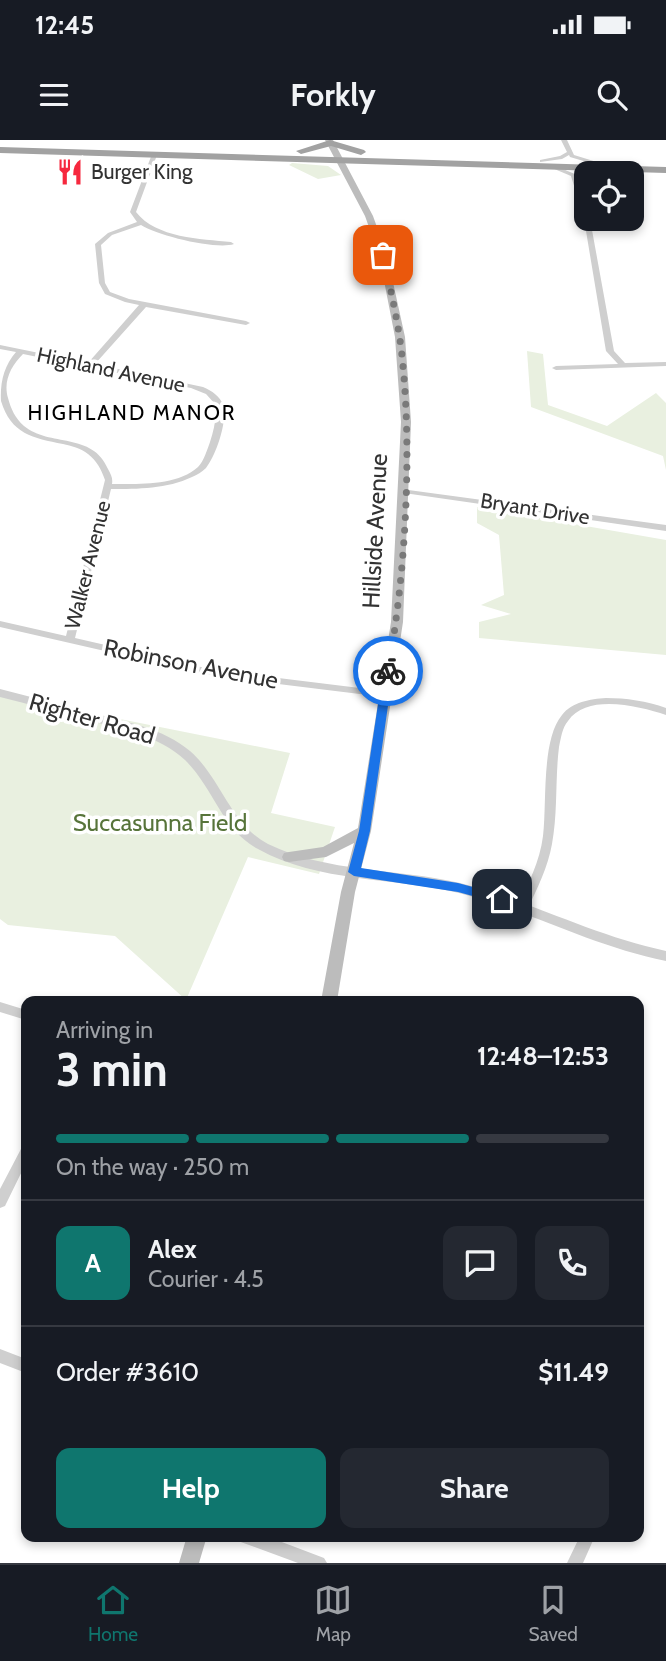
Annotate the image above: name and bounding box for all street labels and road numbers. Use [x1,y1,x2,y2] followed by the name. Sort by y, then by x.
[35,342,188,397] street label: Highland Avenue
[356,453,393,609] street label: Hillside Avenue
[479,488,592,530] street label: Bryant Drive
[59,498,116,632] street label: Walker Avenue
[101,632,281,695] street label: Robinson Avenue
[26,687,158,750] street label: Righter Road

